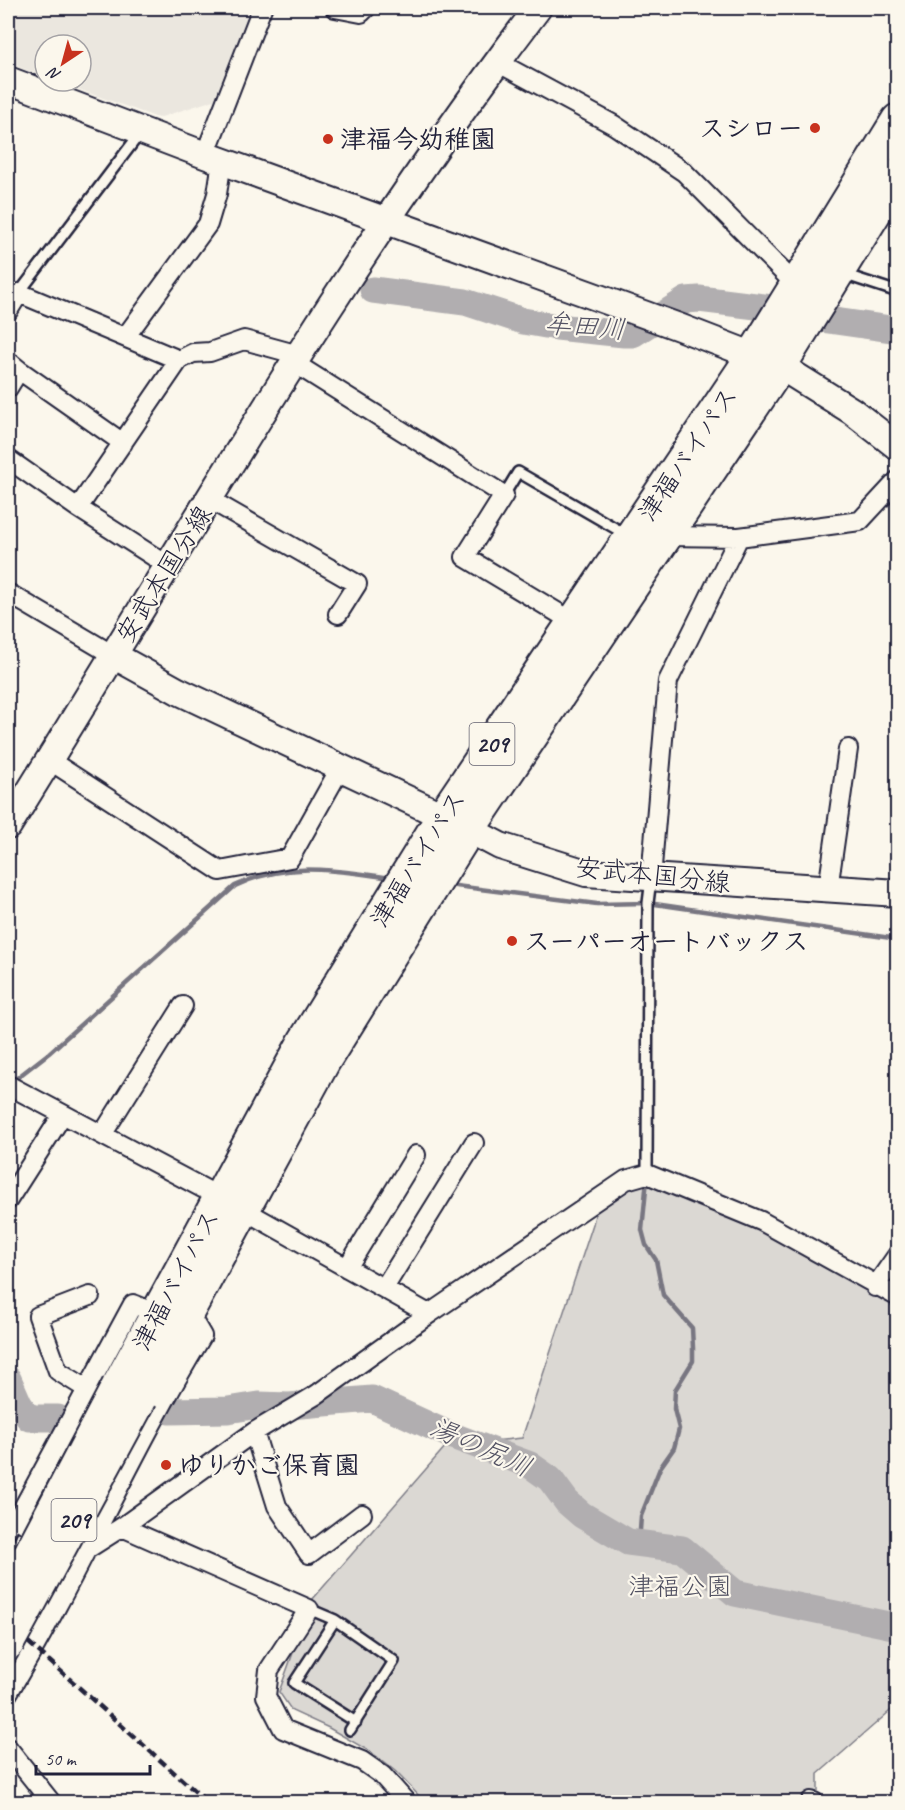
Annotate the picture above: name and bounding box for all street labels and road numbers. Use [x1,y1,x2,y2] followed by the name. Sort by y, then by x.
[631,380,745,528] street label: 津福バイパス
[109,499,219,649] street label: 安武本国分線
[470,723,514,765] road number: 209
[363,784,473,934] street label: 津福バイパス
[574,850,732,900] street label: 安武本国分線
[125,1204,227,1356] street label: 津福バイパス
[52,1499,97,1541] road number: 209

